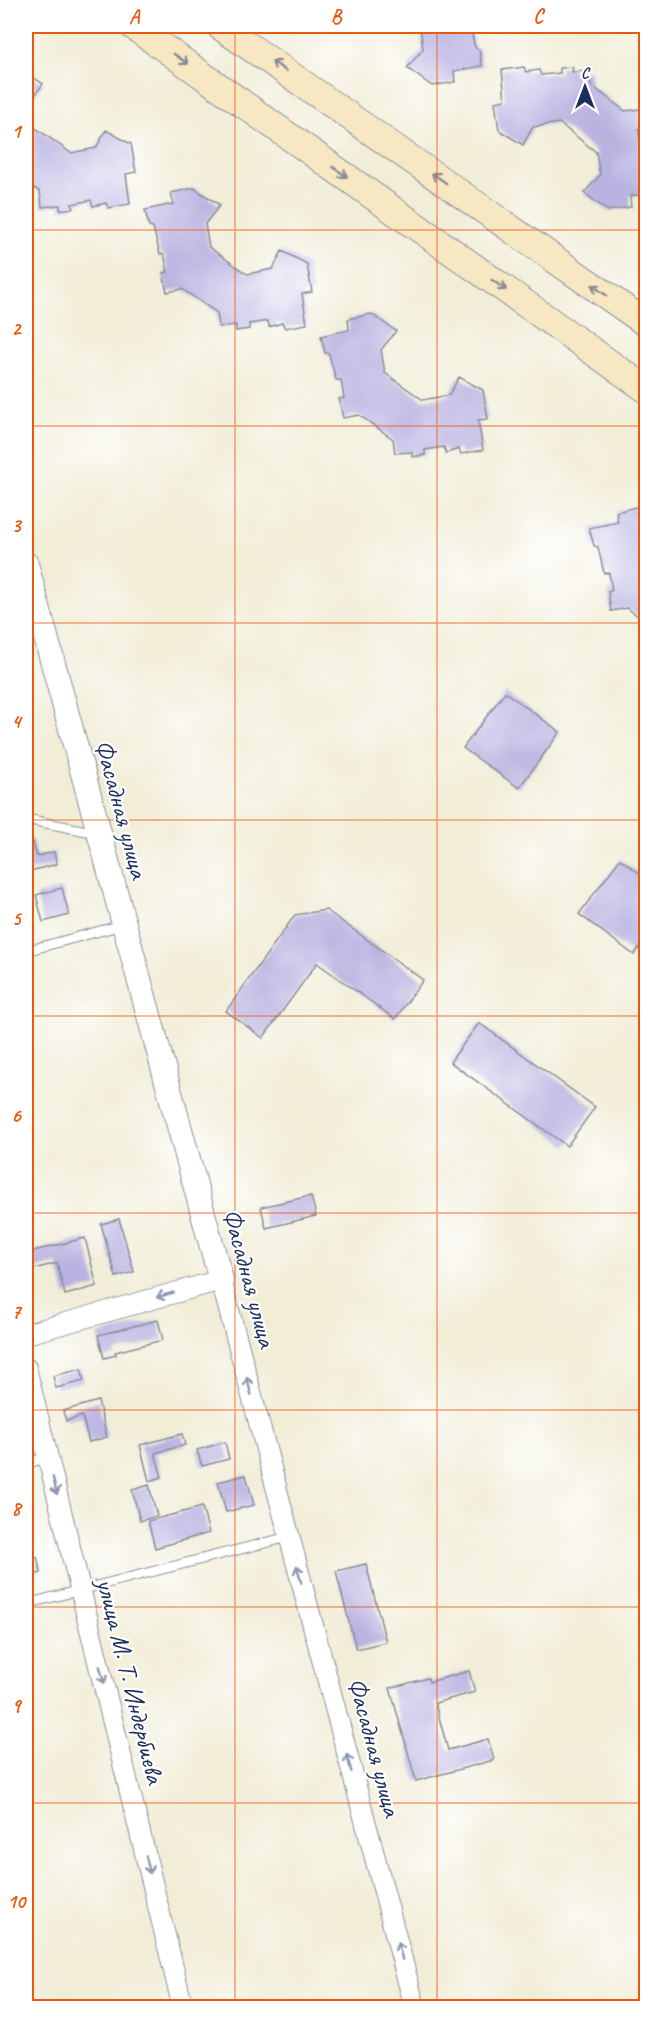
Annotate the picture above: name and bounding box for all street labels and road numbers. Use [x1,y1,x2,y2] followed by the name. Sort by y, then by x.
[87,736,156,884] street label: Фасадная улица
[215,1205,284,1353] street label: Фасадная улица
[89,1573,172,1789] street label: улица М. Т. Индербиева
[340,1674,409,1822] street label: Фасадная улица

